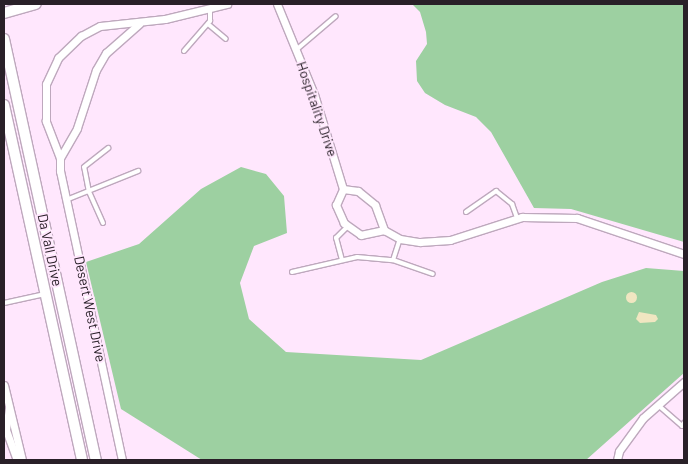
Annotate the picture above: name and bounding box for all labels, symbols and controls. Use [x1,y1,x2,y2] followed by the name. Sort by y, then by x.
[293,59,341,159] street label: Hospitality Drive
[34,212,66,288] street label: Da Vall Drive
[71,254,109,364] street label: Desert West Drive

